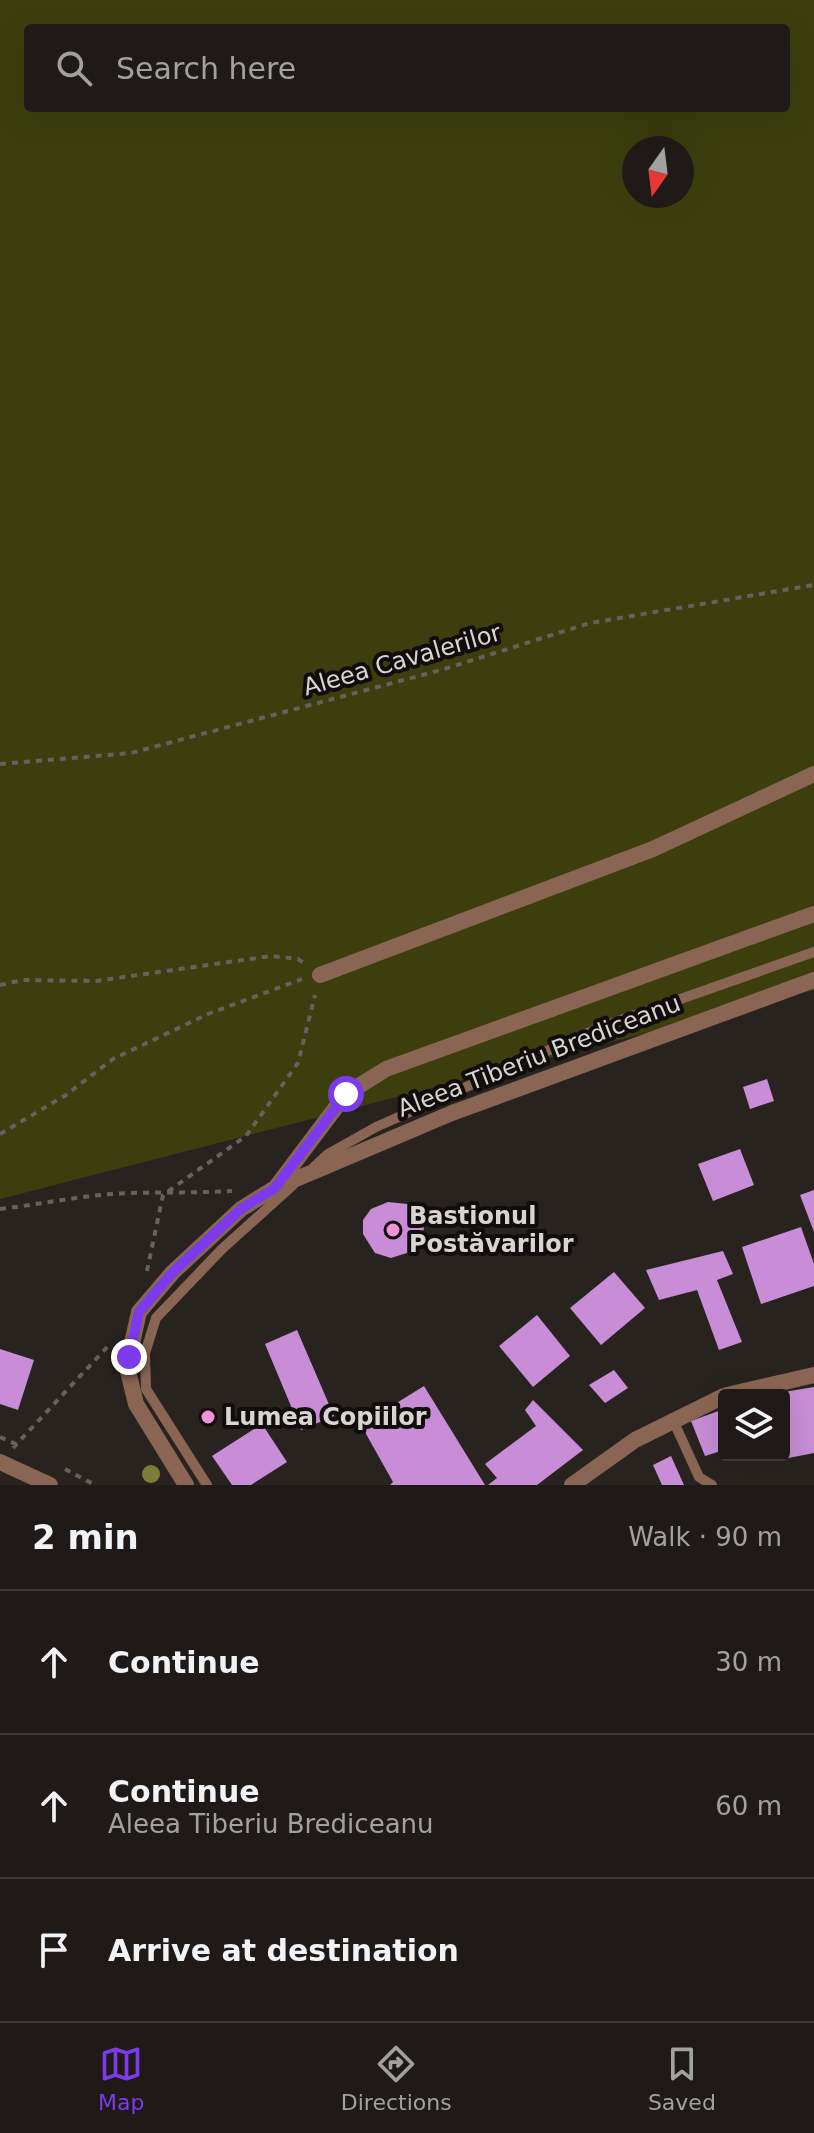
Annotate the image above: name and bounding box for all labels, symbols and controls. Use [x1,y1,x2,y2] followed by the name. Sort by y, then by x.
[24,24,790,112] search box
[52,46,96,90] icon: search
[116,51,296,86] text: Search here
[622,136,694,208] north arrow
[300,618,504,702] street label: Aleea Cavalerilor
[394,989,684,1123] street label: Aleea Tiberiu Brediceanu
[328,1076,364,1112] route start
[409,1202,574,1258] place label: Bastionul Postăvarilor
[384,1221,402,1239] marker: Bastionul Postăvarilor
[111,1339,147,1375] route end
[718,1389,790,1461] map controls
[718,1389,790,1461] button: layers
[224,1403,427,1431] place label: Lumea Copiilor
[199,1408,217,1426] marker: Lumea Copiilor
[32,1517,139,1557] text: 2 min
[628,1522,782,1552] text: Walk · 90 m
[32,1640,76,1684] icon: ahead
[108,1645,260,1680] text: Continue
[715,1647,782,1677] text: 30 m
[108,1774,260,1809] text: Continue
[32,1784,76,1828] icon: ahead
[715,1791,782,1821] text: 60 m
[108,1809,434,1839] text: Aleea Tiberiu Brediceanu
[32,1928,76,1972] icon: arrive
[108,1933,459,1968] text: Arrive at destination
[98,2042,145,2115] tab: Map
[341,2042,452,2115] tab: Directions
[648,2042,716,2115] tab: Saved

